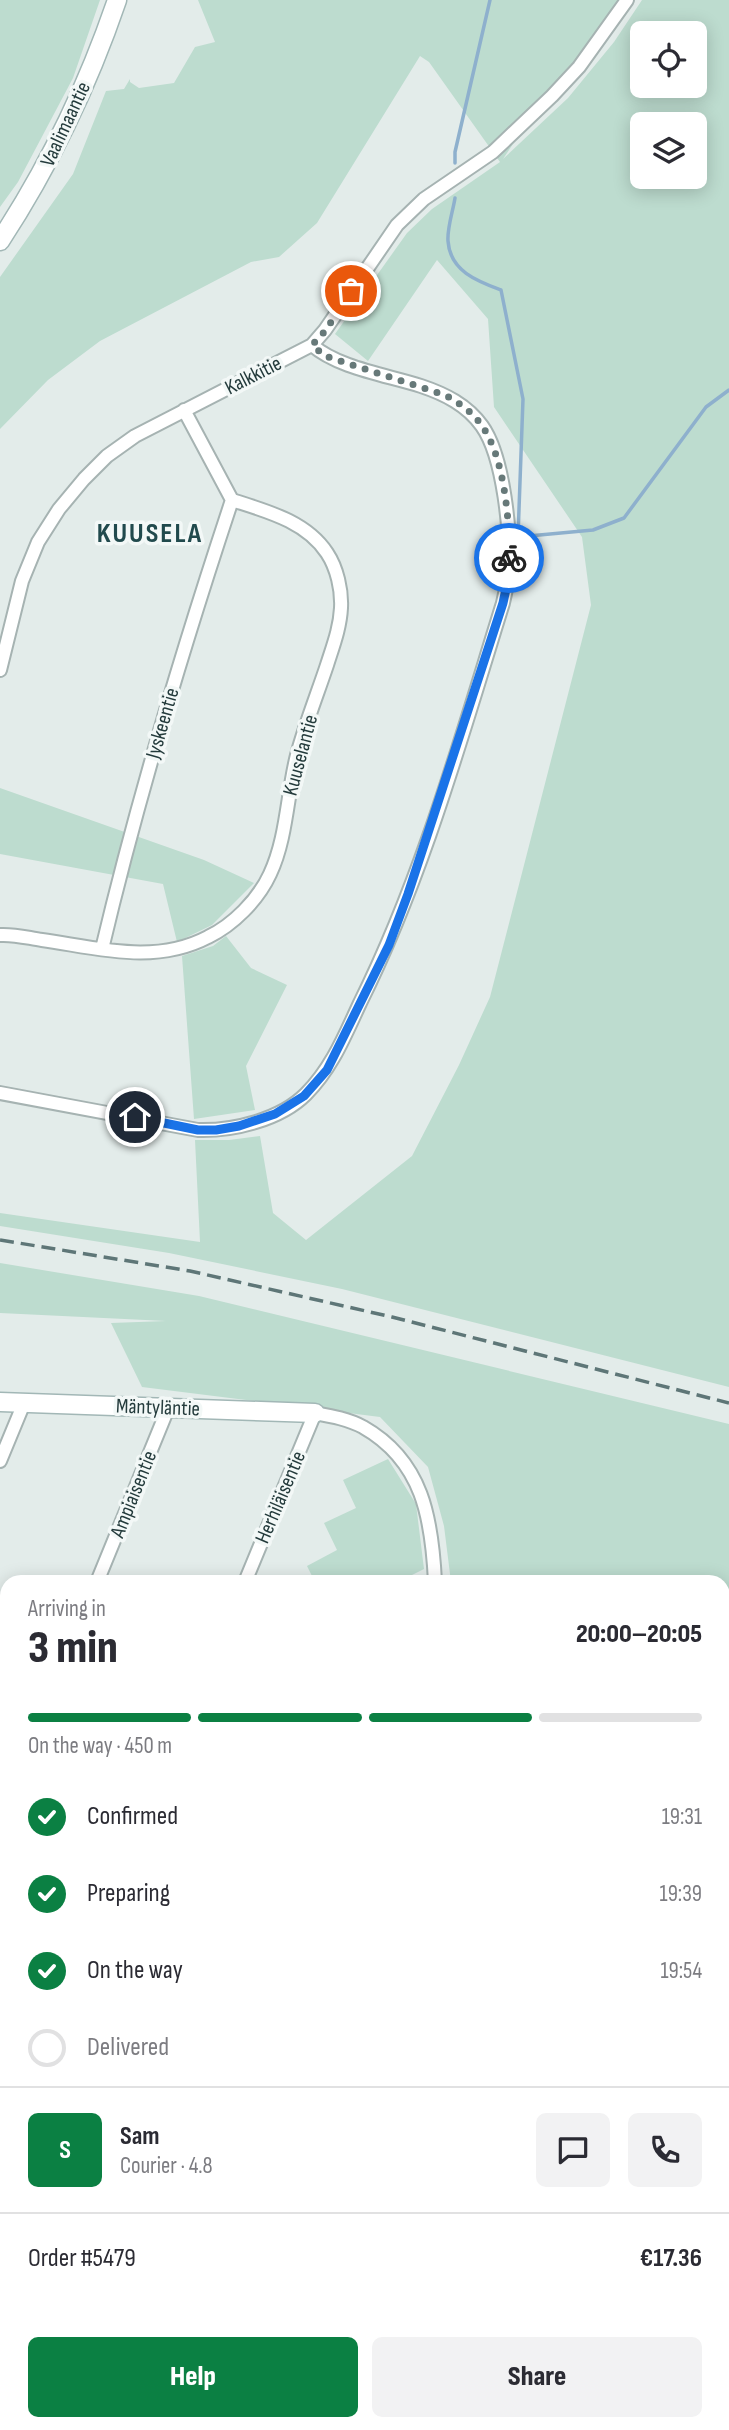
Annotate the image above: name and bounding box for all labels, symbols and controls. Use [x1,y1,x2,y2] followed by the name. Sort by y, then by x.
[630,21,707,189] map controls
[630,21,707,98] button: locate
[35,78,96,171] street label: Vaalimaantie
[630,112,707,189] button: layers
[321,261,381,321] pin
[332,272,370,310] icon: bag
[221,351,286,400] street label: Kalkkitie
[97,517,203,550] district label: KUUSELA
[474,523,544,593] courier
[490,539,528,577] icon: bike
[140,685,184,762] street label: Jyskeentie
[278,712,323,798] street label: Kuuselantie
[105,1087,165,1147] pin
[116,1098,154,1136] icon: home
[116,1394,200,1421] street label: Mäntyläntie
[104,1447,162,1542] street label: Ampiaisentie
[250,1447,311,1547] street label: Herhiläisentie
[28,1595,106,1623] text: Arriving in
[576,1619,702,1650] text: 20:00–20:05
[28,1621,118,1676] text: 3 min
[28,1732,172,1760] text: On the way · 450 m
[28,1798,66,1836] icon: check
[87,1801,178,1832] text: Confirmed
[662,1803,702,1831] text: 19:31
[28,1875,66,1913] icon: check
[87,1878,170,1909] text: Preparing
[660,1880,702,1908] text: 19:39
[28,1952,66,1990] icon: check
[87,1955,183,1986] text: On the way
[661,1957,702,1985] text: 19:54
[87,2032,169,2063] text: Delivered
[536,2113,610,2187] button: chat
[628,2113,702,2187] button: phone
[120,2121,160,2152] text: Sam
[59,2135,71,2166] text: S
[120,2152,213,2180] text: Courier · 4.8
[28,2243,136,2274] text: Order #5479
[640,2243,702,2274] text: €17.36
[28,2337,358,2417] button: Help
[372,2337,702,2417] button: Share

